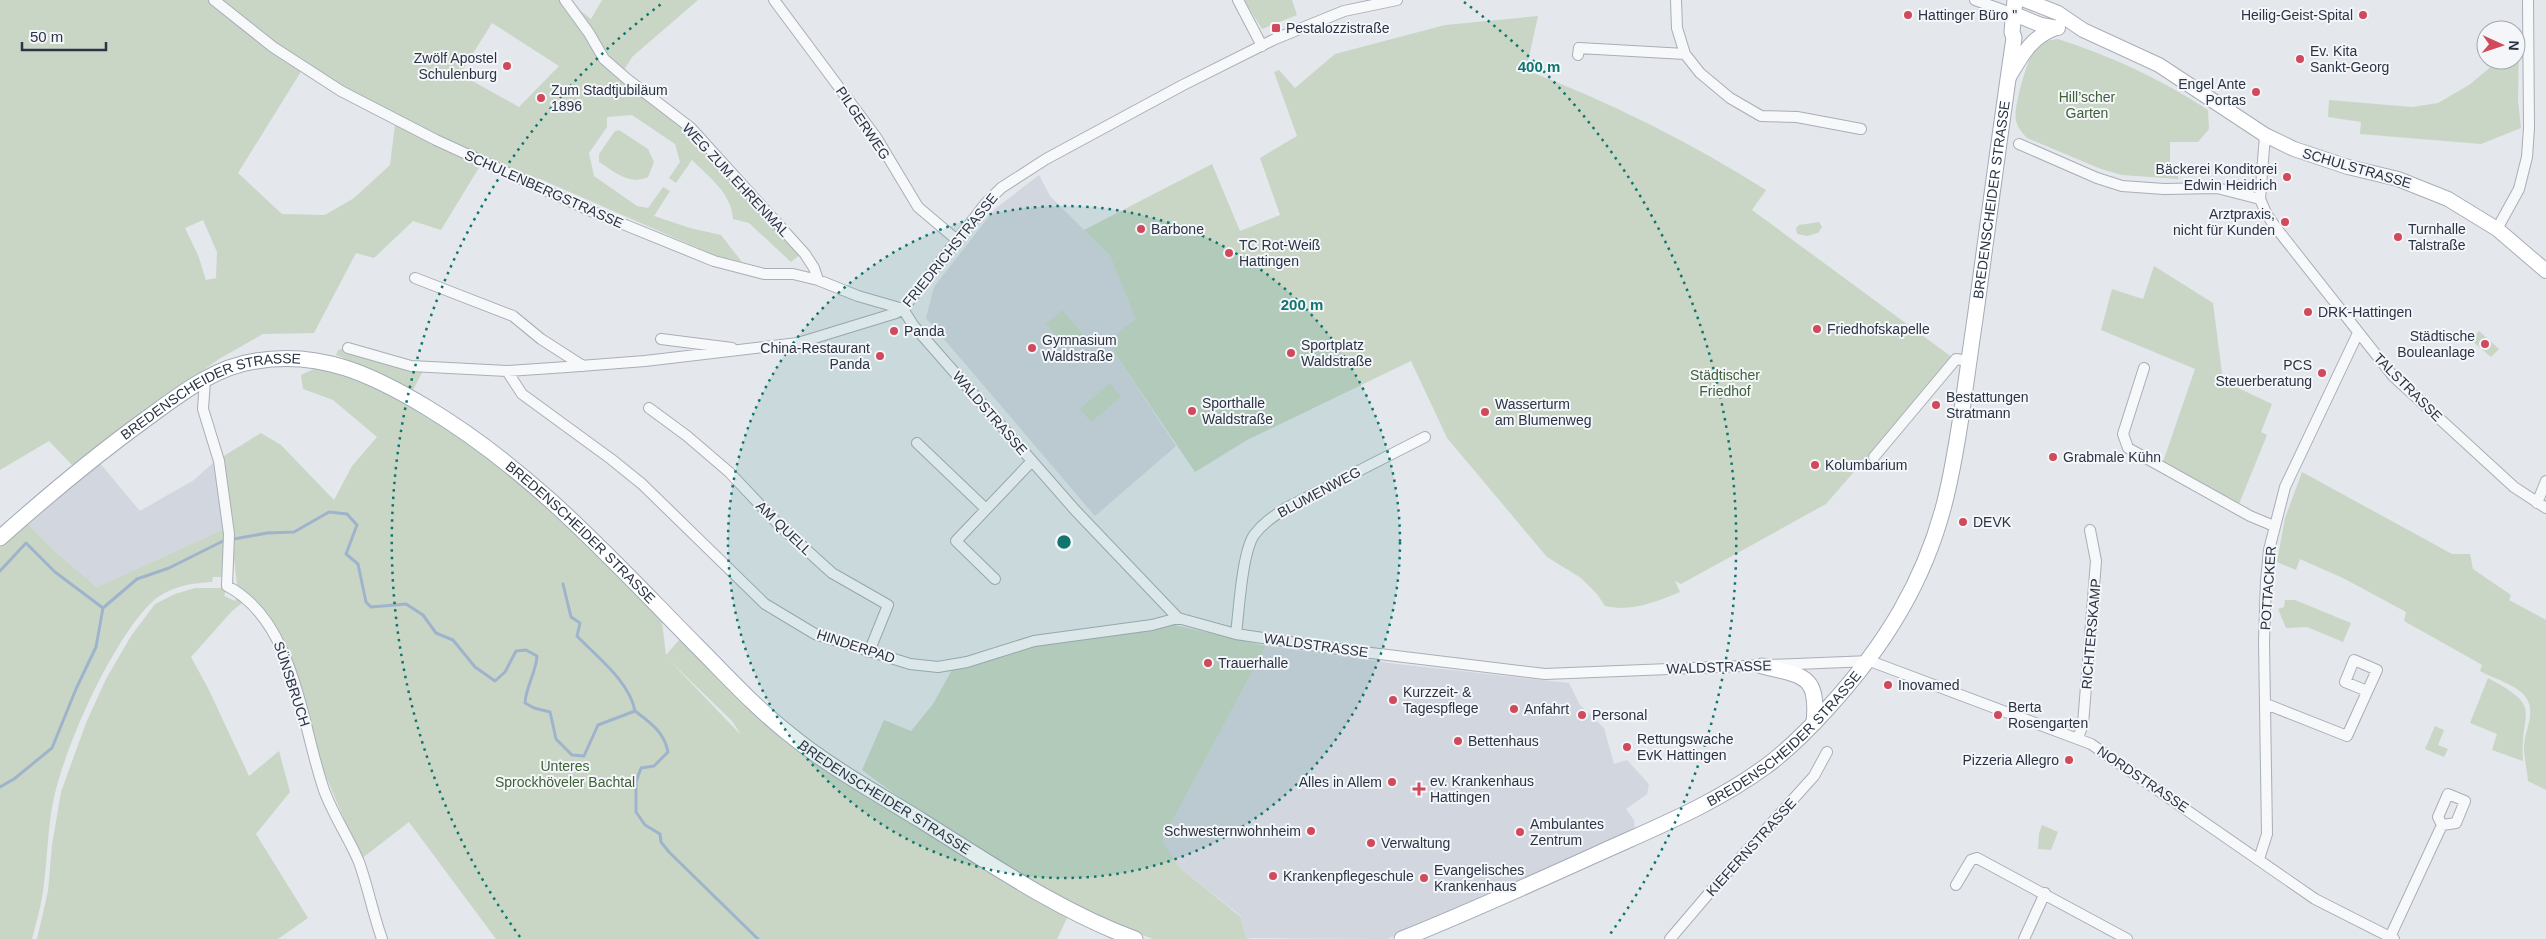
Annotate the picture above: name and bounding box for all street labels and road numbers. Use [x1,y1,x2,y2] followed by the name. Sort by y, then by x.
[833,83,893,163] street label: PILGERWEG
[1970,100,2013,300] street label: BREDENSCHEIDER STRASSE
[679,120,793,240] street label: WEG ZUM EHRENMAL
[2301,145,2413,191] street label: SCHULSTRASSE
[462,147,626,231] street label: SCHULENBERGSTRASSE
[899,190,1001,310] street label: FRIEDRICHSTRASSE
[117,350,301,443] street label: BREDENSCHEIDER STRASSE
[2371,350,2445,424] street label: TALSTRASSE
[949,368,1031,458] street label: WALDSTRASSE
[503,458,659,607] street label: BREDENSCHEIDER STRASSE
[1275,463,1363,521] street label: BLUMENWEG
[753,498,815,558] street label: AM QUELL
[2257,545,2279,631] street label: POTTACKER
[2078,578,2104,690] street label: RICHTERSKAMP
[815,626,897,666] street label: HINDERPAD
[1263,630,1369,660] street label: WALDSTRASSE
[271,639,314,729] street label: SÜNSBRUCH
[1666,657,1772,677] street label: WALDSTRASSE
[1704,668,1864,809] street label: BREDENSCHEIDER STRASSE
[796,737,973,858] street label: BREDENSCHEIDER STRASSE
[2094,743,2192,815] street label: NORDSTRASSE
[1703,795,1799,899] street label: KIEFERNSTRASSE

